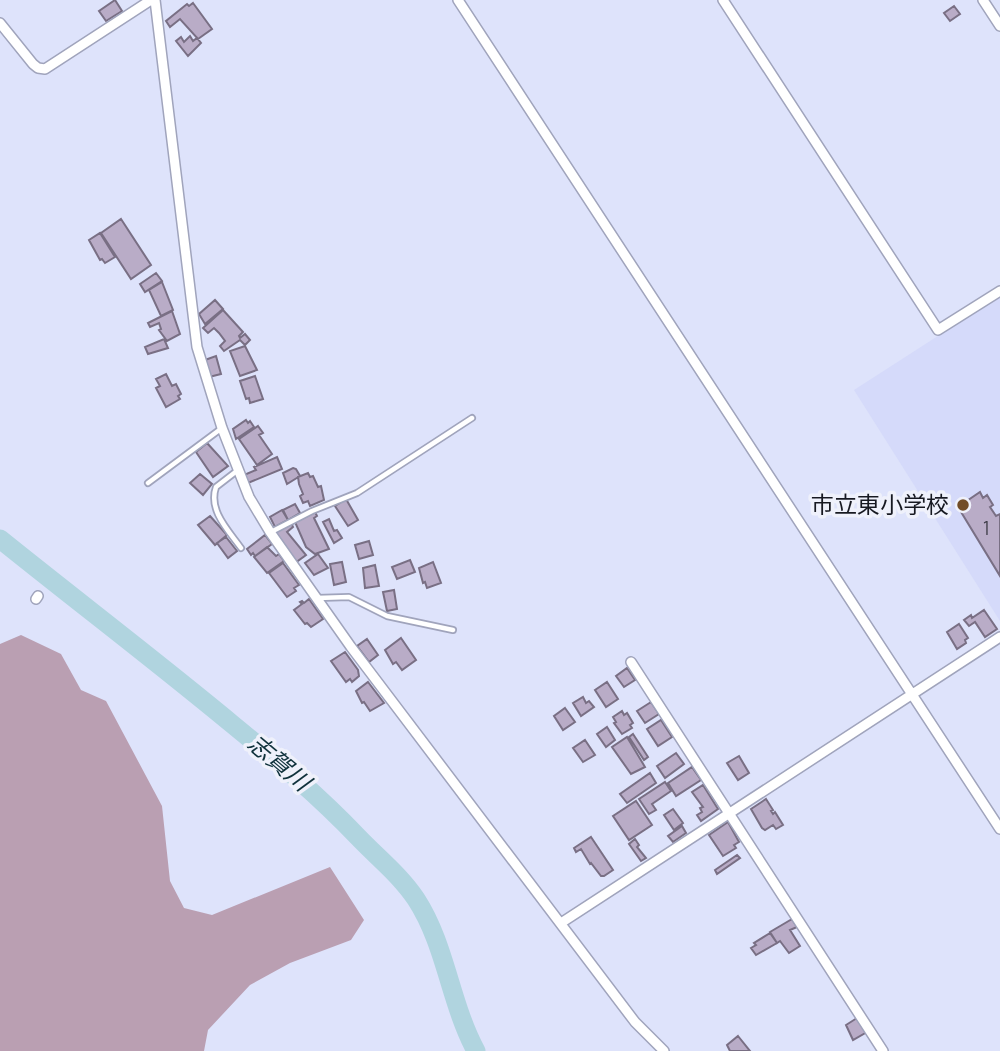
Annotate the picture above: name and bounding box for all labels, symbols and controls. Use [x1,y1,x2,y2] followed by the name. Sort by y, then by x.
[811,490,949,518] place label: 市立東小学校
[955,497,971,513] marker: 市立東小学校
[983,516,989,539] house number: 1
[243,728,319,798] water label: 志賀川

